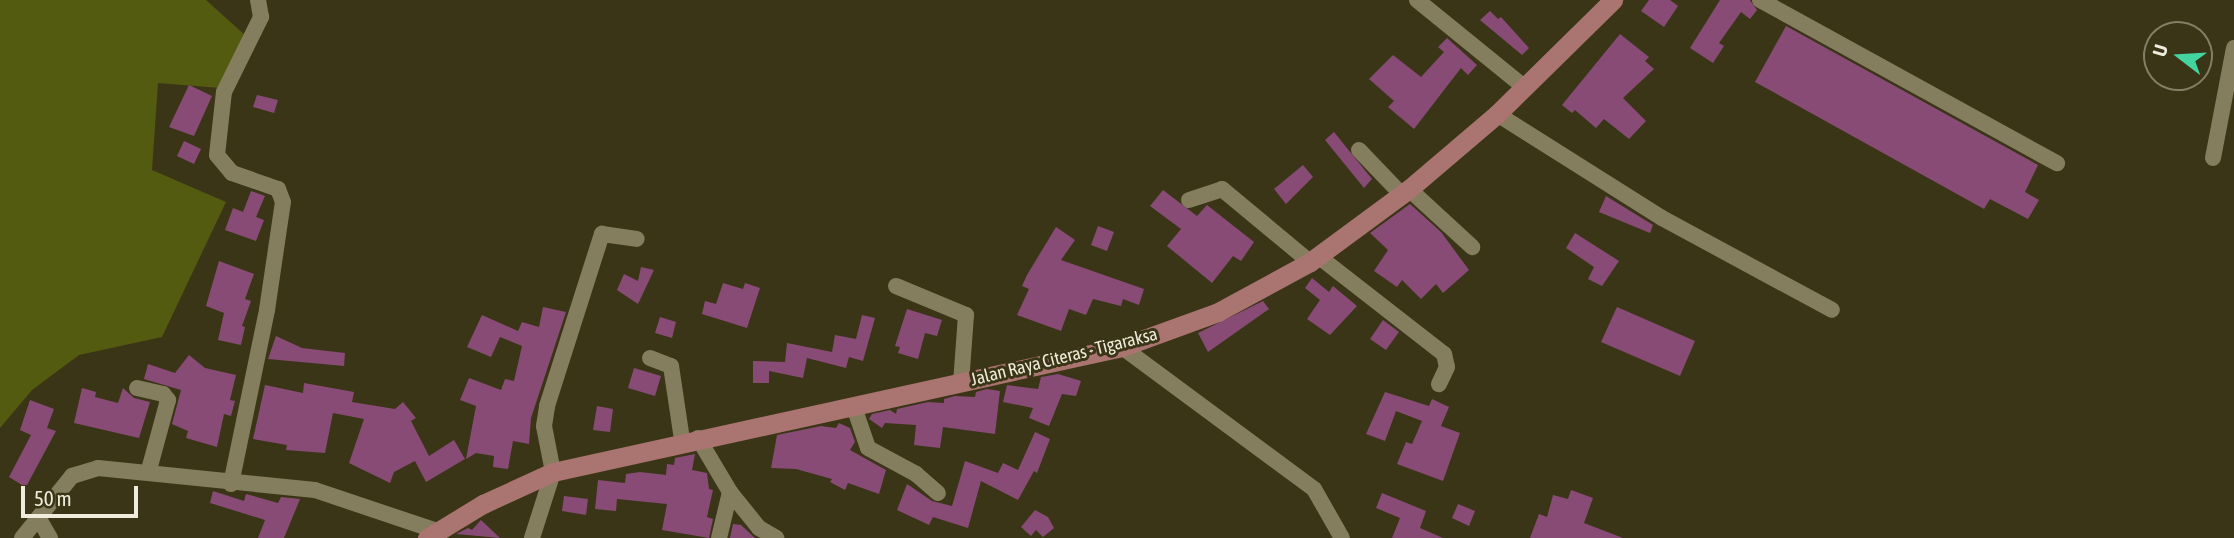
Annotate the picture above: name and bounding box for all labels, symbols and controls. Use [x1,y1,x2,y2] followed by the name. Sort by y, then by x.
[2143,21,2213,91] north arrow
[2148,42,2172,59] text: U
[968,323,1160,391] street label: Jalan Raya Citeras - Tigaraksa
[24,472,142,516] scale bar
[34,486,72,510] text: 50 m

